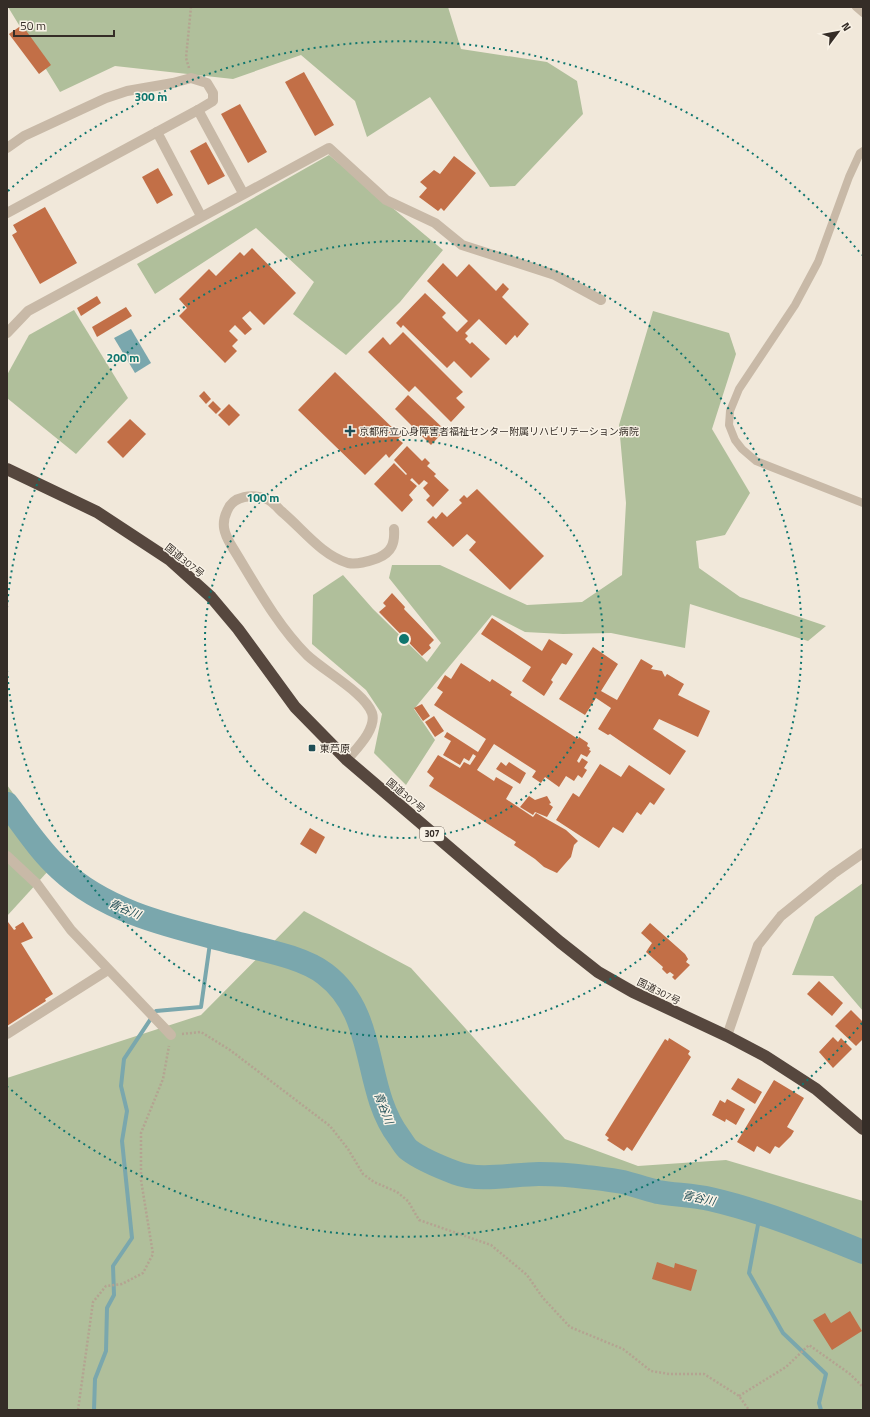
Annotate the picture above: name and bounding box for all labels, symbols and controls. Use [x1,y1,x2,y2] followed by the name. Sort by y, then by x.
[14,12,114,38] scale bar
[818,12,858,52] north arrow
[20,16,46,35] text: 50 m
[838,19,855,34] text: N
[135,87,167,106] text: 300 m
[107,348,139,367] text: 200 m
[359,424,639,439] place label: 京都府立心身障害者福祉センター附属リハビリテーション病院
[344,425,356,437] marker: 京都府立心身障害者福祉センター附属リハビリテーション病院
[247,488,279,507] text: 100 m
[162,540,208,581] street label: 国道307号
[397,632,411,646] centre of rings
[320,741,350,756] place label: 東芦原
[307,743,317,753] marker: 東芦原
[383,775,428,816] street label: 国道307号
[420,827,444,841] road number: 307
[107,895,144,923] water label: 青谷川
[634,974,683,1008] street label: 国道307号
[371,1090,398,1127] water label: 青谷川
[681,1187,718,1209] water label: 青谷川

